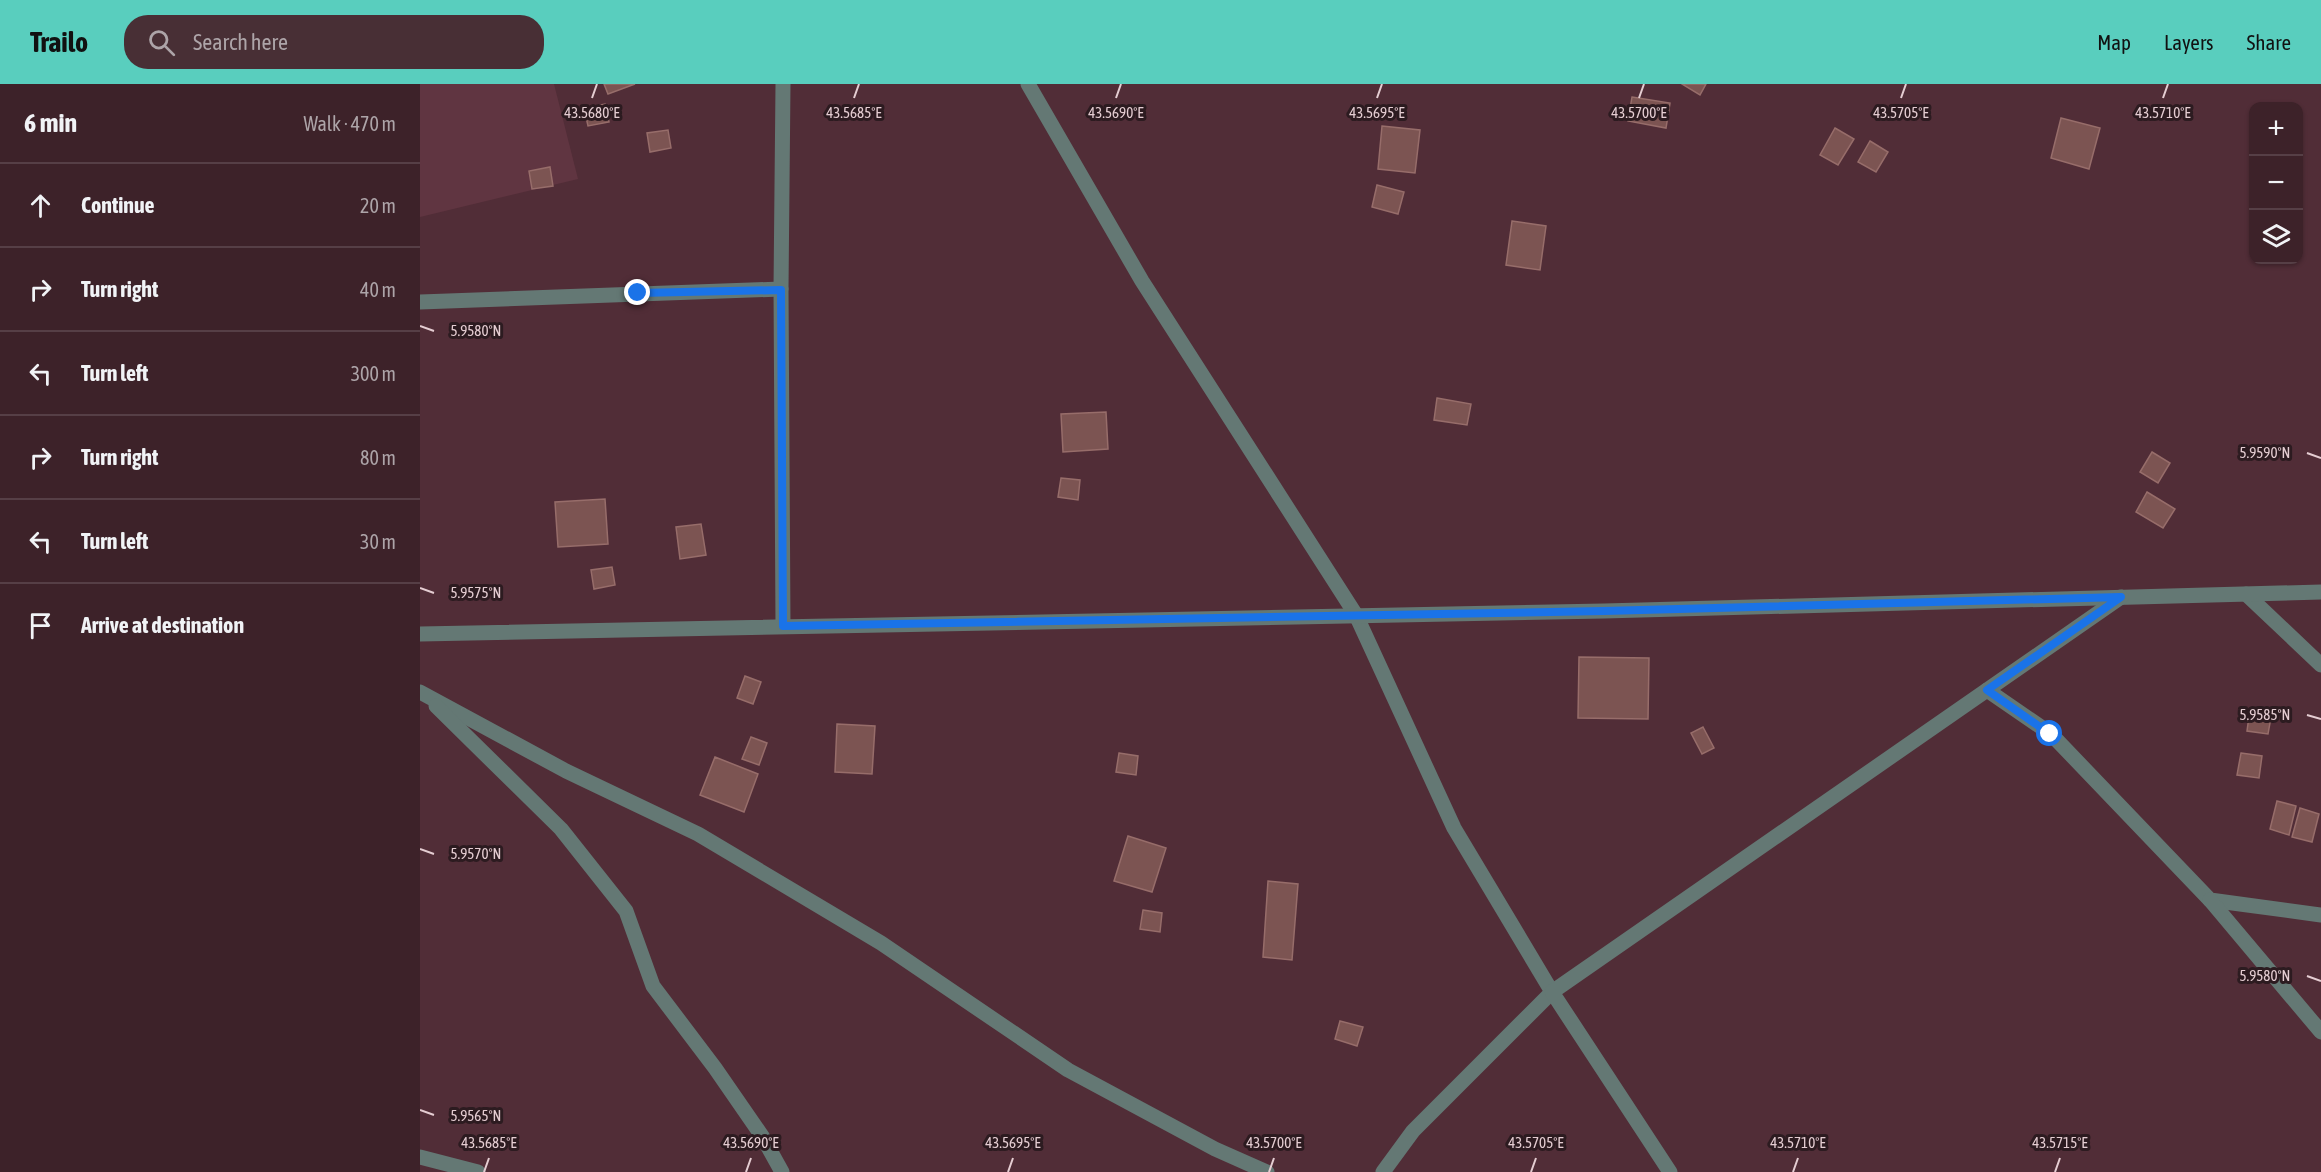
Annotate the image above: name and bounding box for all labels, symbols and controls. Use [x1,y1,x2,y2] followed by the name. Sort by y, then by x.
[124,15,544,69] search box
[30,26,88,58] text: Trailo
[145,26,178,59] icon: search
[193,29,288,55] text: Search here
[2097,30,2131,54] text: Map
[2164,30,2214,54] text: Layers
[2247,30,2291,54] text: Share
[2249,102,2303,264] map controls
[2249,102,2303,156] button: +
[564,104,620,121] text: 43.5680°E
[826,104,882,121] text: 43.5685°E
[1088,104,1144,121] text: 43.5690°E
[1349,104,1405,121] text: 43.5695°E
[1611,104,1667,121] text: 43.5700°E
[1873,104,1929,121] text: 43.5705°E
[2135,104,2191,121] text: 43.5710°E
[24,108,77,138] text: 6 min
[304,112,396,135] text: Walk · 470 m
[2249,156,2303,210] button: −
[24,189,57,222] icon: ahead
[81,192,155,218] text: Continue
[360,194,396,217] text: 20 m
[2249,210,2303,264] button: layers
[24,273,57,306] icon: right
[81,276,158,302] text: Turn right
[360,278,396,301] text: 40 m
[624,279,650,305] route end
[451,322,501,339] text: 5.9580°N
[24,357,57,390] icon: left
[81,360,148,386] text: Turn left
[351,362,396,385] text: 300 m
[24,441,57,474] icon: right
[81,444,158,470] text: Turn right
[2240,444,2290,461] text: 5.9590°N
[360,446,396,469] text: 80 m
[24,525,57,558] icon: left
[81,528,148,554] text: Turn left
[360,530,396,553] text: 30 m
[451,584,501,601] text: 5.9575°N
[24,609,57,642] icon: arrive
[81,612,244,638] text: Arrive at destination
[2240,706,2290,723] text: 5.9585°N
[2036,720,2062,746] route start
[451,845,501,862] text: 5.9570°N
[2240,967,2290,984] text: 5.9580°N
[451,1107,501,1124] text: 5.9565°N
[461,1134,517,1151] text: 43.5685°E
[723,1134,779,1151] text: 43.5690°E
[985,1134,1041,1151] text: 43.5695°E
[1246,1134,1302,1151] text: 43.5700°E
[1508,1134,1564,1151] text: 43.5705°E
[1770,1134,1826,1151] text: 43.5710°E
[2032,1134,2088,1151] text: 43.5715°E

